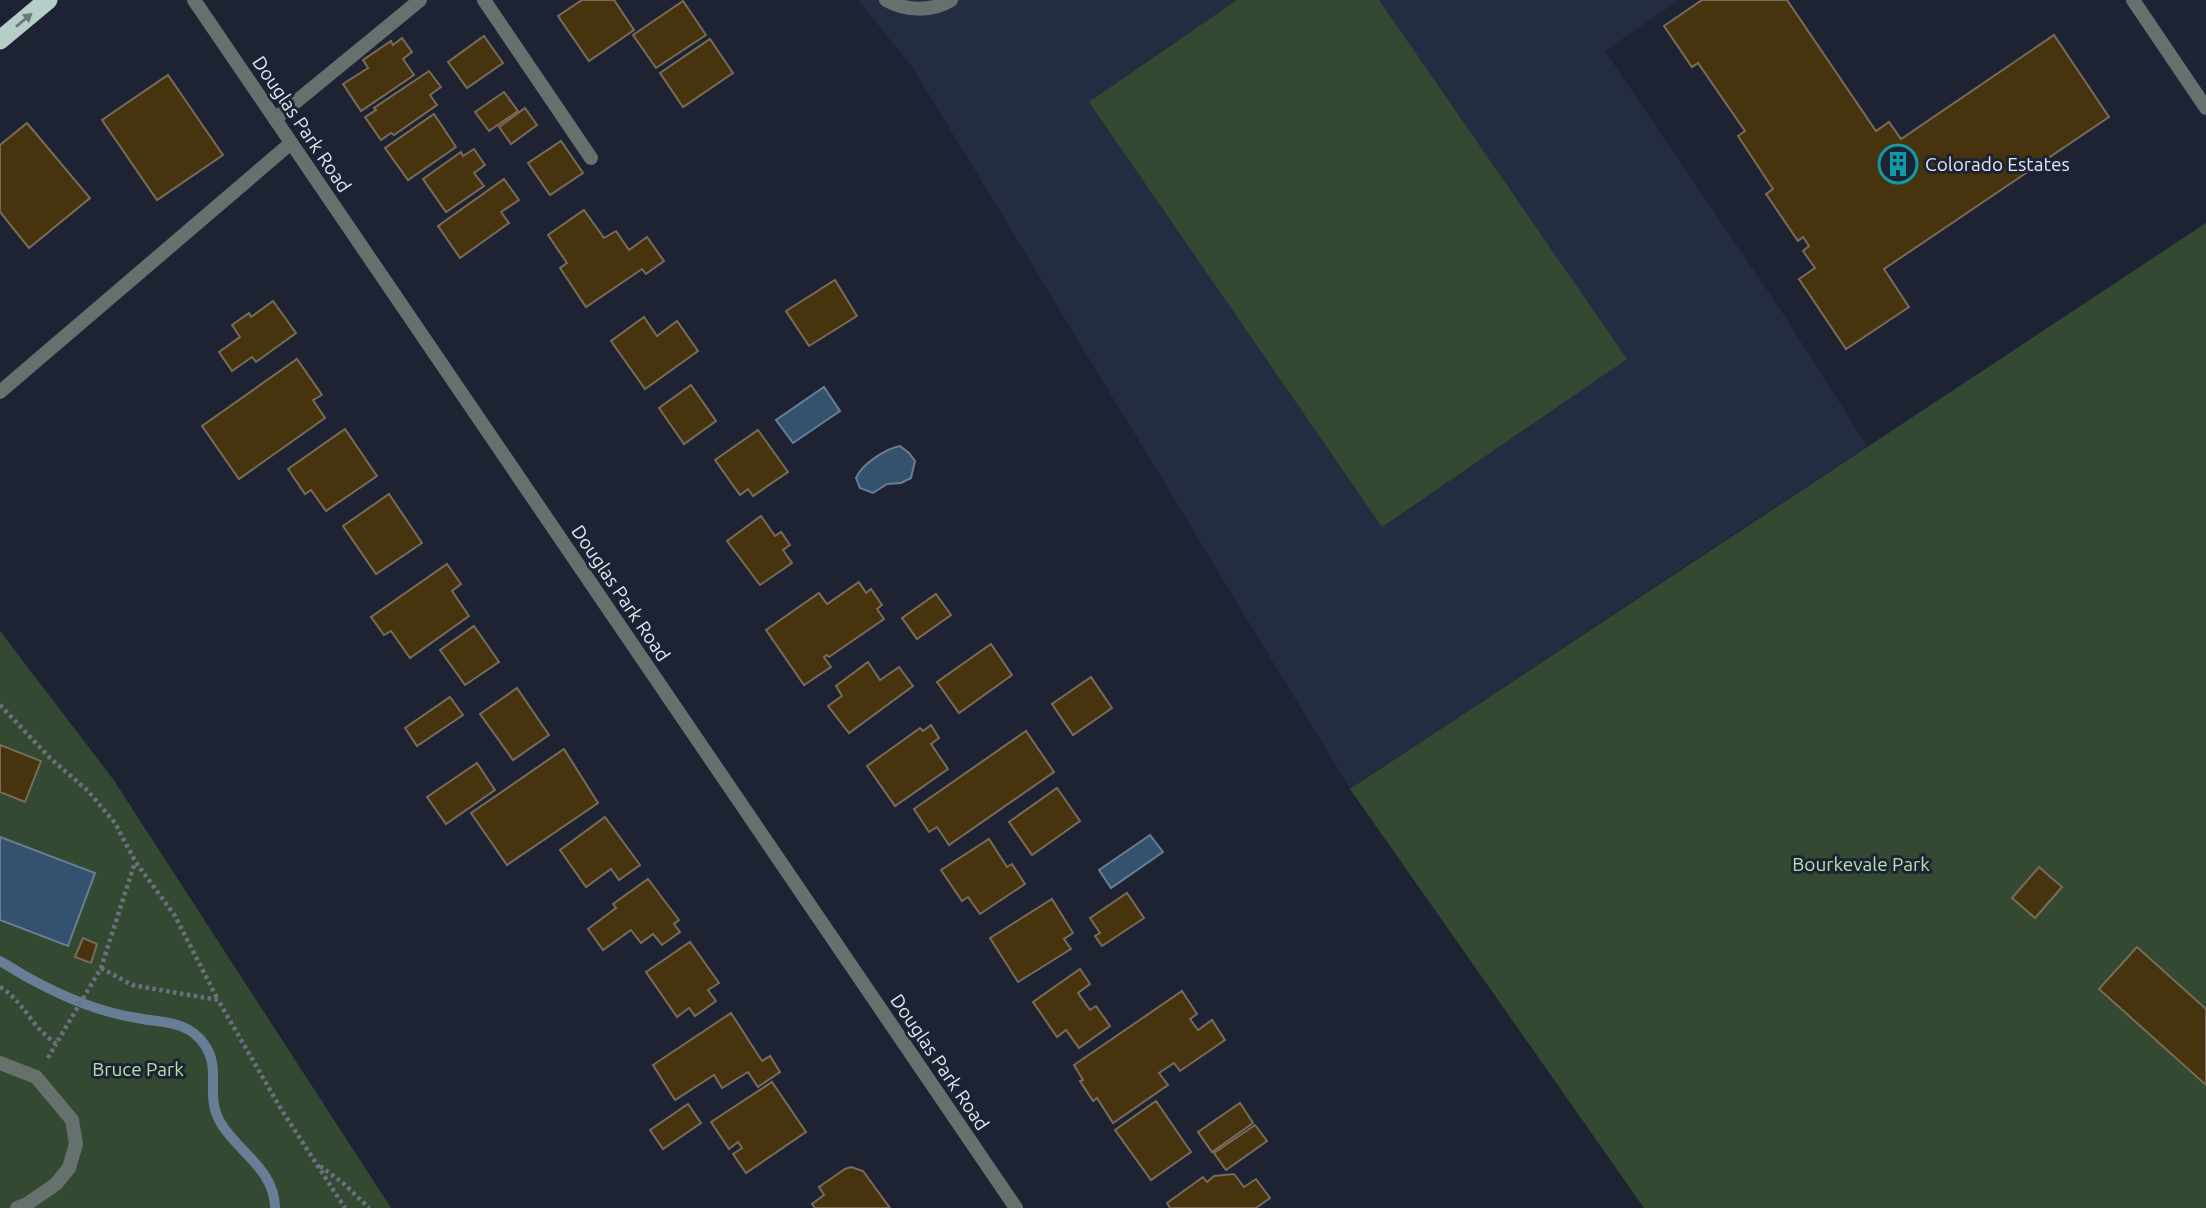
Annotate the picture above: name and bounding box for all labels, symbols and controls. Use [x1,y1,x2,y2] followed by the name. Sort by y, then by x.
[15,12,33,28] one-way arrow
[248,52,356,196] street label: Douglas Park Road
[1877,143,1919,185] building icon: Colorado Estates
[1925,153,2070,175] place label: Colorado Estates
[567,521,675,665] street label: Douglas Park Road
[1792,853,1930,875] park label: Bourkevale Park
[886,990,994,1134] street label: Douglas Park Road
[92,1058,184,1080] park label: Bruce Park

